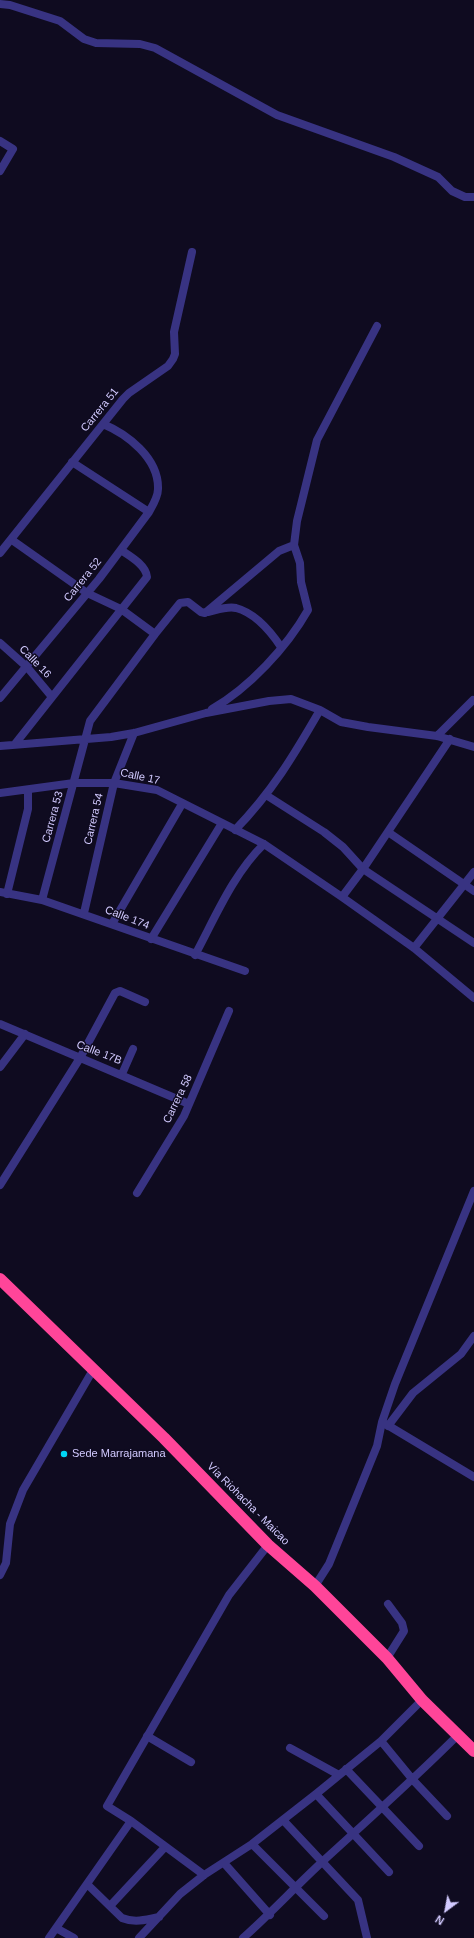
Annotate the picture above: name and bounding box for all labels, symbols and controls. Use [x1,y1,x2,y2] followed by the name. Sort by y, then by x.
[78,385,122,435] street label: Carrera 51
[61,555,105,605] street label: Carrera 52
[16,643,54,681] street label: Calle 16
[119,766,161,788] street label: Calle 17
[40,790,66,844] street label: Carrera 53
[82,792,106,846] street label: Carrera 54
[103,904,151,932] street label: Calle 174
[74,1038,124,1068] street label: Calle 17B
[161,1072,195,1126] street label: Carrera 58
[72,1447,166,1461] place label: Sede Marrajamana
[59,1449,69,1459] marker: Sede Marrajamana
[204,1460,292,1548] street label: Vía Riohacha - Maicao
[426,1890,466,1930] north arrow
[433,1913,446,1927] text: N

